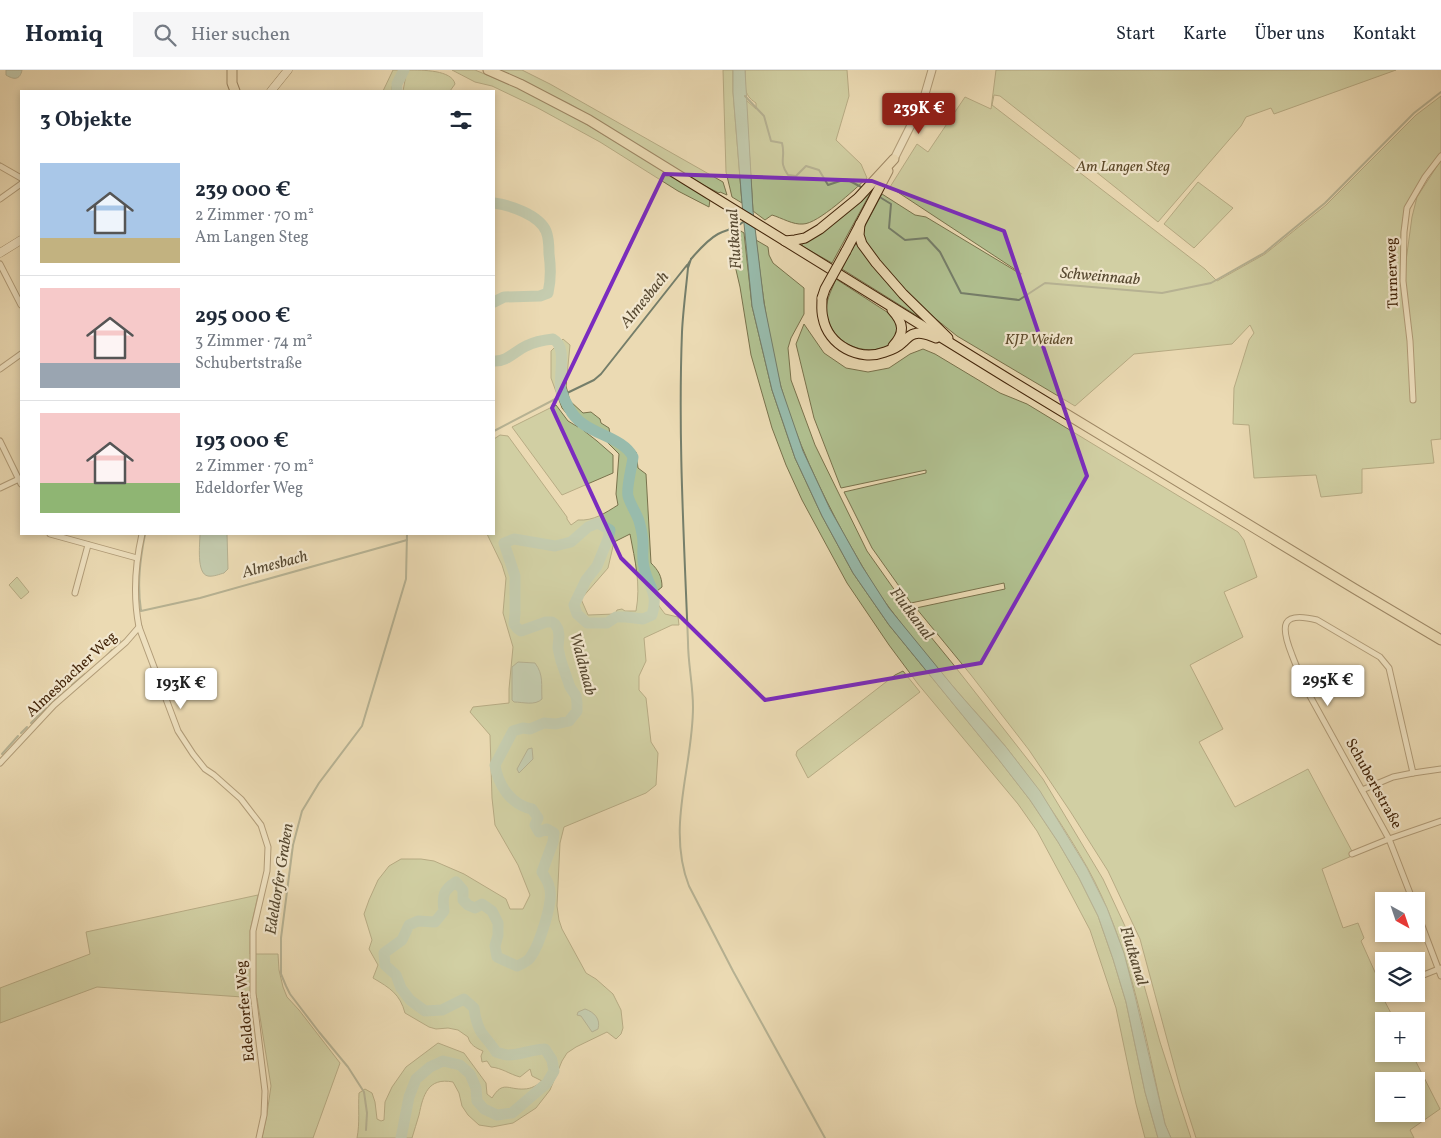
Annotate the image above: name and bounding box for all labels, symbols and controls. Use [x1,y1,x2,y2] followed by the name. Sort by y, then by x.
[133,12,483,57] search box
[25,18,103,52] text: Homiq
[151,21,179,49] icon: search
[191,22,290,48] text: Hier suchen
[1116,22,1155,47] text: Start
[1183,22,1227,47] text: Karte
[1255,22,1325,47] text: Über uns
[1353,22,1416,47] text: Kontakt
[878,92,960,135] pin: 239K €
[893,98,945,120] text: 239K €
[40,106,132,135] text: 3 Objekte
[447,106,475,134] icon: filters
[1075,157,1170,178] park label: Am Langen Steg
[195,176,291,205] text: 239 000 €
[80,183,140,243] icon: home
[195,205,314,227] text: 2 Zimmer · 70 m²
[722,208,748,270] water label: Flutkanal
[195,227,309,249] text: Am Langen Steg
[1381,237,1405,309] street label: Turnerweg
[1059,263,1141,291] water label: Schweinnaab
[615,267,675,334] water label: Almesbach
[195,302,291,331] text: 295 000 €
[80,308,140,368] icon: home
[1005,330,1073,351] park label: KJP Weiden
[195,331,312,353] text: 3 Zimmer · 74 m²
[195,353,302,375] text: Schubertstraße
[195,427,289,456] text: 193 000 €
[80,433,140,493] icon: home
[195,456,314,478] text: 2 Zimmer · 70 m²
[195,478,303,500] text: Edeldorfer Weg
[239,546,310,585] water label: Almesbach
[884,583,938,645] water label: Flutkanal
[22,627,122,723] street label: Almesbacher Weg
[563,630,601,698] water label: Waldnaab
[1287,664,1369,707] pin: 295K €
[140,668,222,710] pin: 193K €
[1302,670,1354,692] text: 295K €
[156,673,206,695] text: 193K €
[1339,735,1407,833] street label: Schubertstraße
[260,822,300,936] water label: Edeldorfer Graben
[1375,892,1425,942] north arrow
[1375,892,1425,1122] map controls
[1114,924,1152,988] water label: Flutkanal
[1375,952,1425,1002] button: layers
[231,959,261,1062] street label: Edeldorfer Weg
[1375,1012,1425,1062] button: +
[1375,1072,1425,1122] button: −

